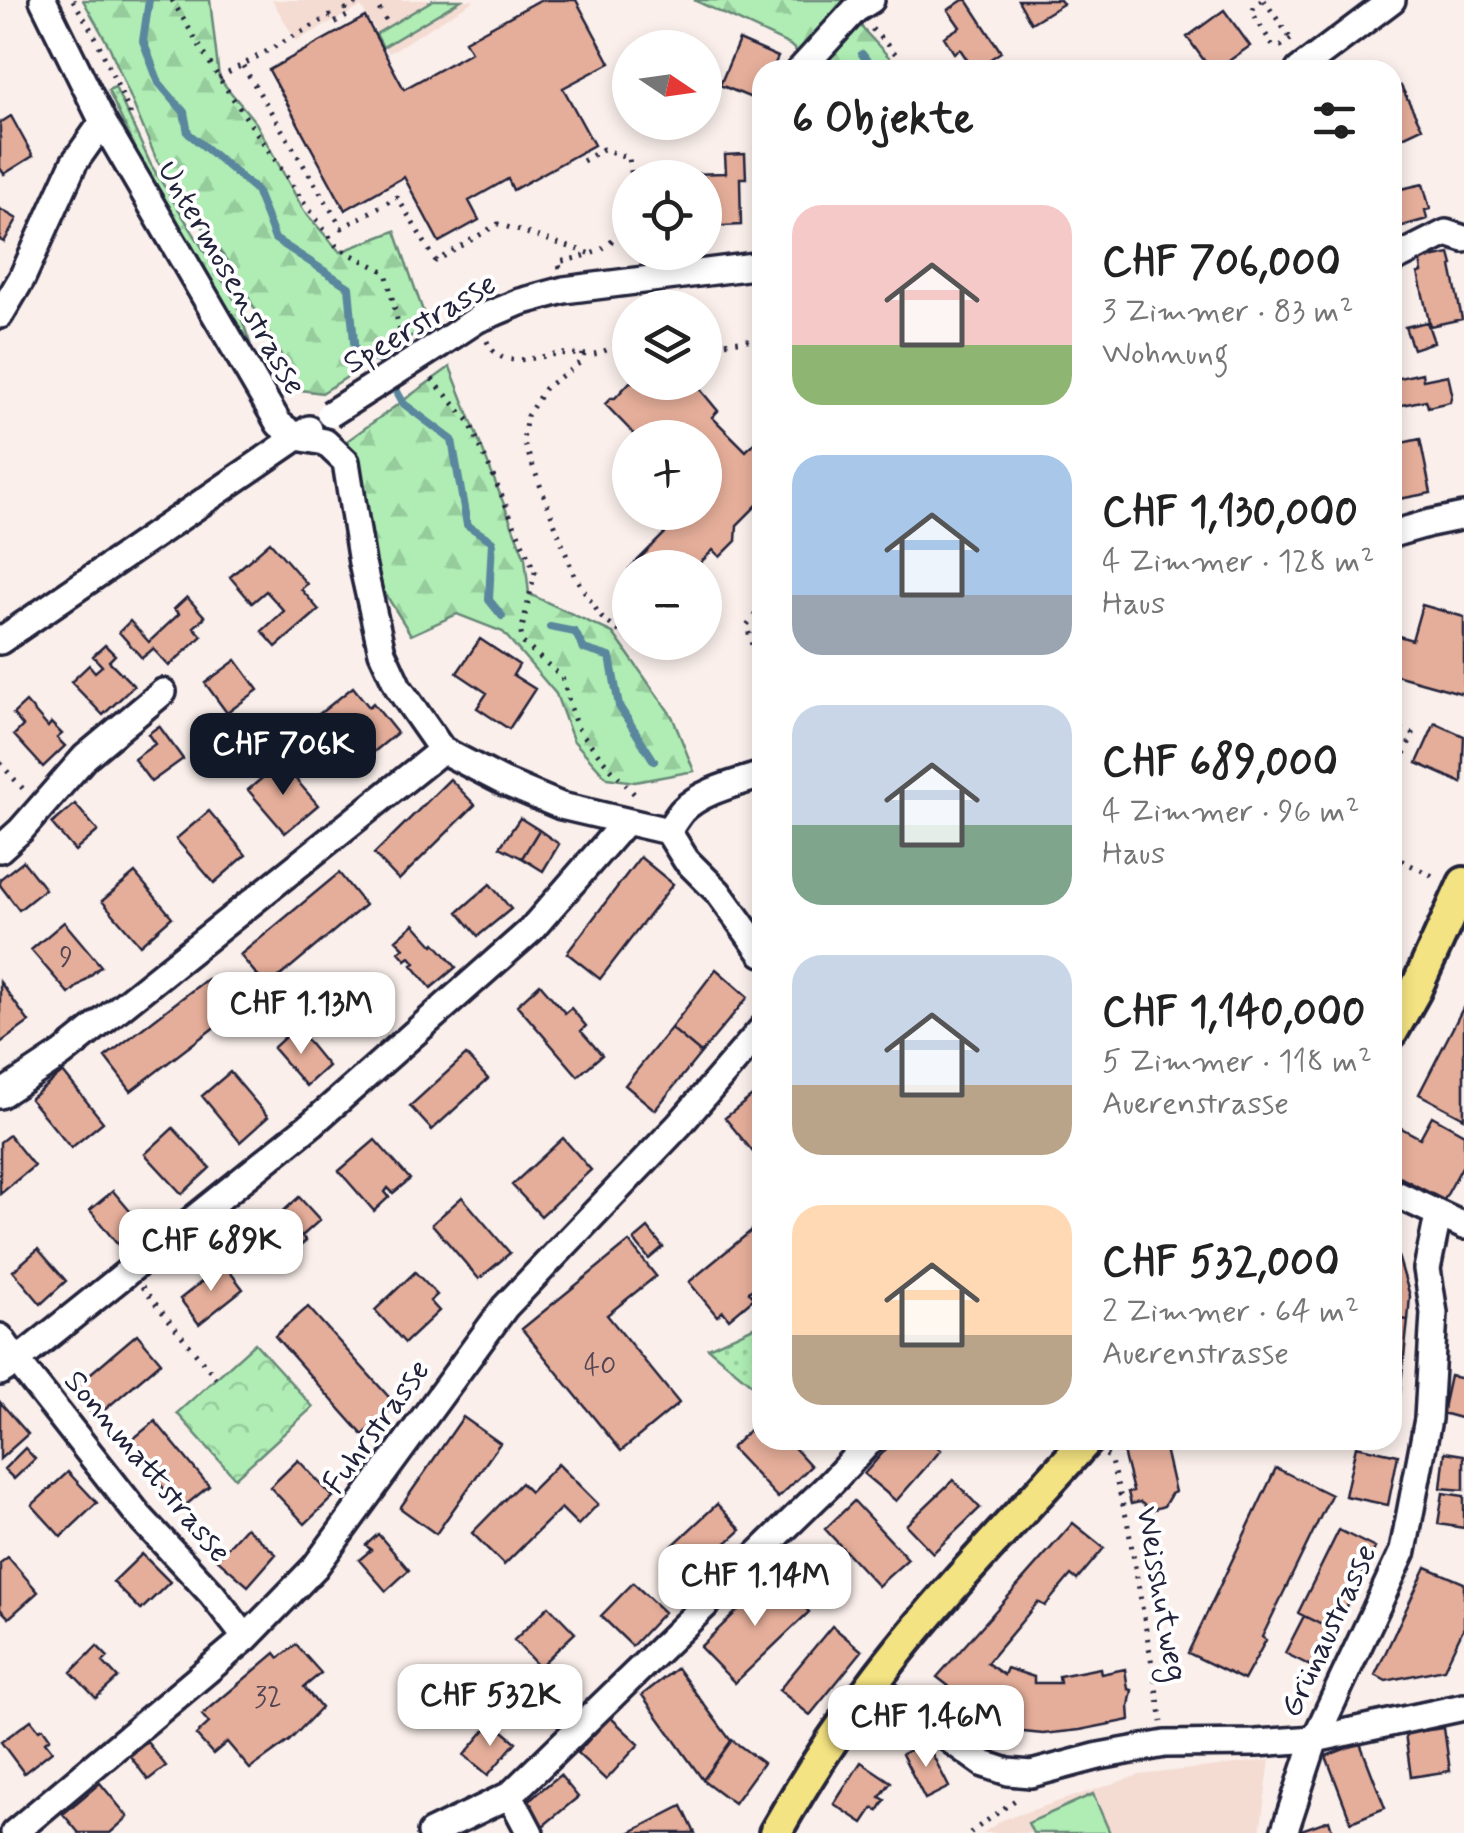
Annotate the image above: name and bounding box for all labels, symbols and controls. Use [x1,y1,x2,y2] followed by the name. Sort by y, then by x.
[612,30,722,140] north arrow
[612,30,722,660] map controls
[792,93,974,148] text: 6 Objekte
[1307,93,1362,148] icon: filters
[147,153,315,403] street label: Untermosenstrasse
[612,160,722,270] button: locate
[1102,236,1341,291] text: CHF 706,000
[872,245,992,365] icon: home
[336,263,504,385] street label: Speerstrasse
[612,290,722,400] button: layers
[1102,291,1353,333] text: 3 Zimmer · 83 m²
[1102,333,1229,375] text: Wohnung
[612,420,722,530] button: +
[1102,486,1358,541] text: CHF 1,130,000
[872,495,992,615] icon: home
[1102,541,1375,583] text: 4 Zimmer · 128 m²
[612,550,722,660] button: −
[1102,583,1165,625] text: Haus
[180,713,386,798] pin: CHF 706K
[212,724,354,766] text: CHF 706K
[1102,736,1338,791] text: CHF 689,000
[872,745,992,865] icon: home
[1102,791,1359,833] text: 4 Zimmer · 96 m²
[1102,833,1165,875] text: Haus
[59,940,73,977] house number: 9
[187,972,415,1057] pin: CHF 1.13M
[229,983,373,1025] text: CHF 1.13M
[1102,986,1366,1041] text: CHF 1,140,000
[872,995,992,1115] icon: home
[1102,1041,1372,1083] text: 5 Zimmer · 118 m²
[1102,1083,1289,1125] text: Auerenstrasse
[108,1209,314,1294] pin: CHF 689K
[141,1220,281,1262] text: CHF 689K
[1102,1236,1339,1291] text: CHF 532,000
[872,1245,992,1365] icon: home
[1102,1291,1359,1333] text: 2 Zimmer · 64 m²
[1102,1333,1289,1375] text: Auerenstrasse
[584,1348,616,1385] house number: 40
[314,1351,440,1503] street label: Fuhrstrasse
[54,1362,240,1572] street label: Sonnmattstrasse
[1123,1503,1197,1685] street label: Weisshutweg
[1271,1538,1387,1724] street label: Grünaustrasse
[641,1544,869,1629] pin: CHF 1.14M
[680,1555,830,1597] text: CHF 1.14M
[387,1664,593,1749] pin: CHF 532K
[419,1675,561,1717] text: CHF 532K
[254,1680,282,1717] house number: 32
[812,1685,1040,1770] pin: CHF 1.46M
[850,1696,1002,1738] text: CHF 1.46M

